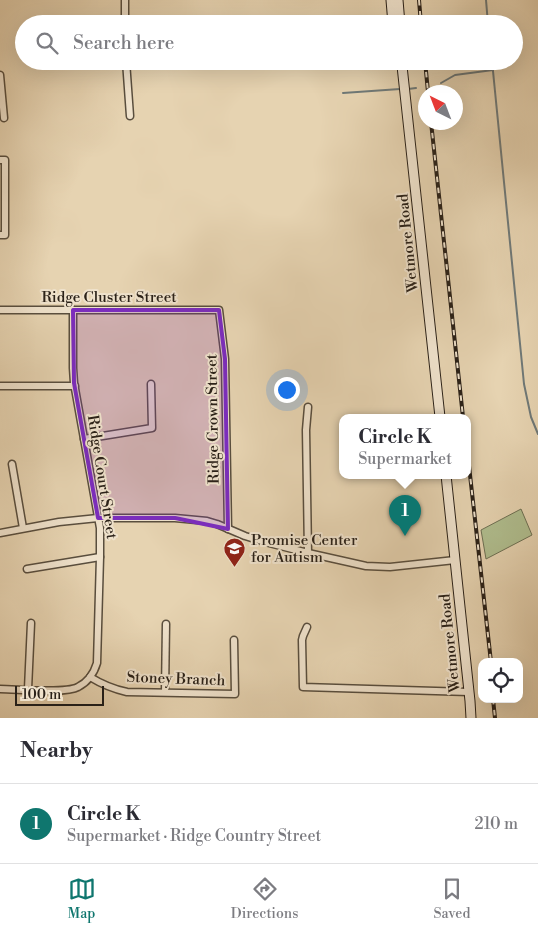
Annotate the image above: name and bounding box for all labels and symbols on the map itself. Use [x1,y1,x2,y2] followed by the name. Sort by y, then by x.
[418,85,463,130] north arrow
[393,192,423,294] street label: Wetmore Road
[41,288,177,307] street label: Ridge Cluster Street
[202,353,224,484] street label: Ridge Crown Street
[274,377,300,403] your location
[83,414,121,541] street label: Ridge Court Street
[389,495,421,536] pin: 1
[251,531,358,567] place label: Promise Center for Autism
[223,537,247,568] school or university icon: Promise Center for Autism
[435,592,465,694] street label: Wetmore Road
[126,668,226,690] street label: Stoney Branch
[15,683,104,706] scale bar

